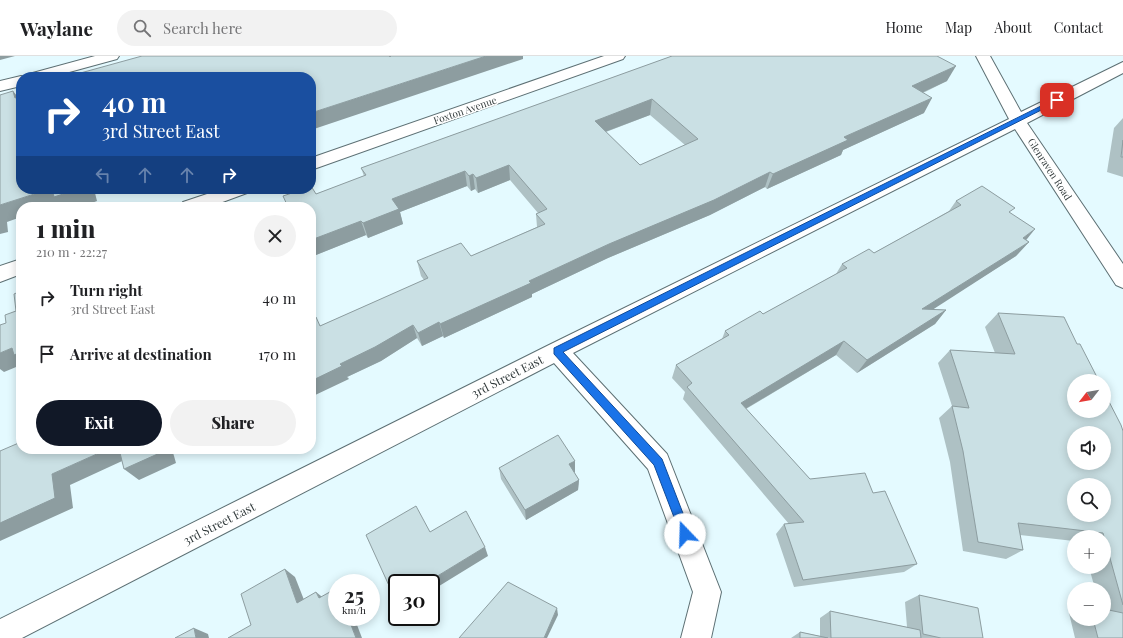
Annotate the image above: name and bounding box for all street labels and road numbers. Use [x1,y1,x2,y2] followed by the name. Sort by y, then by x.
[431,93,499,127] street label: Foxton Avenue
[1025,135,1075,203] street label: Glenraven Road
[468,351,546,401] street label: 3rd Street East
[180,498,258,548] street label: 3rd Street East

